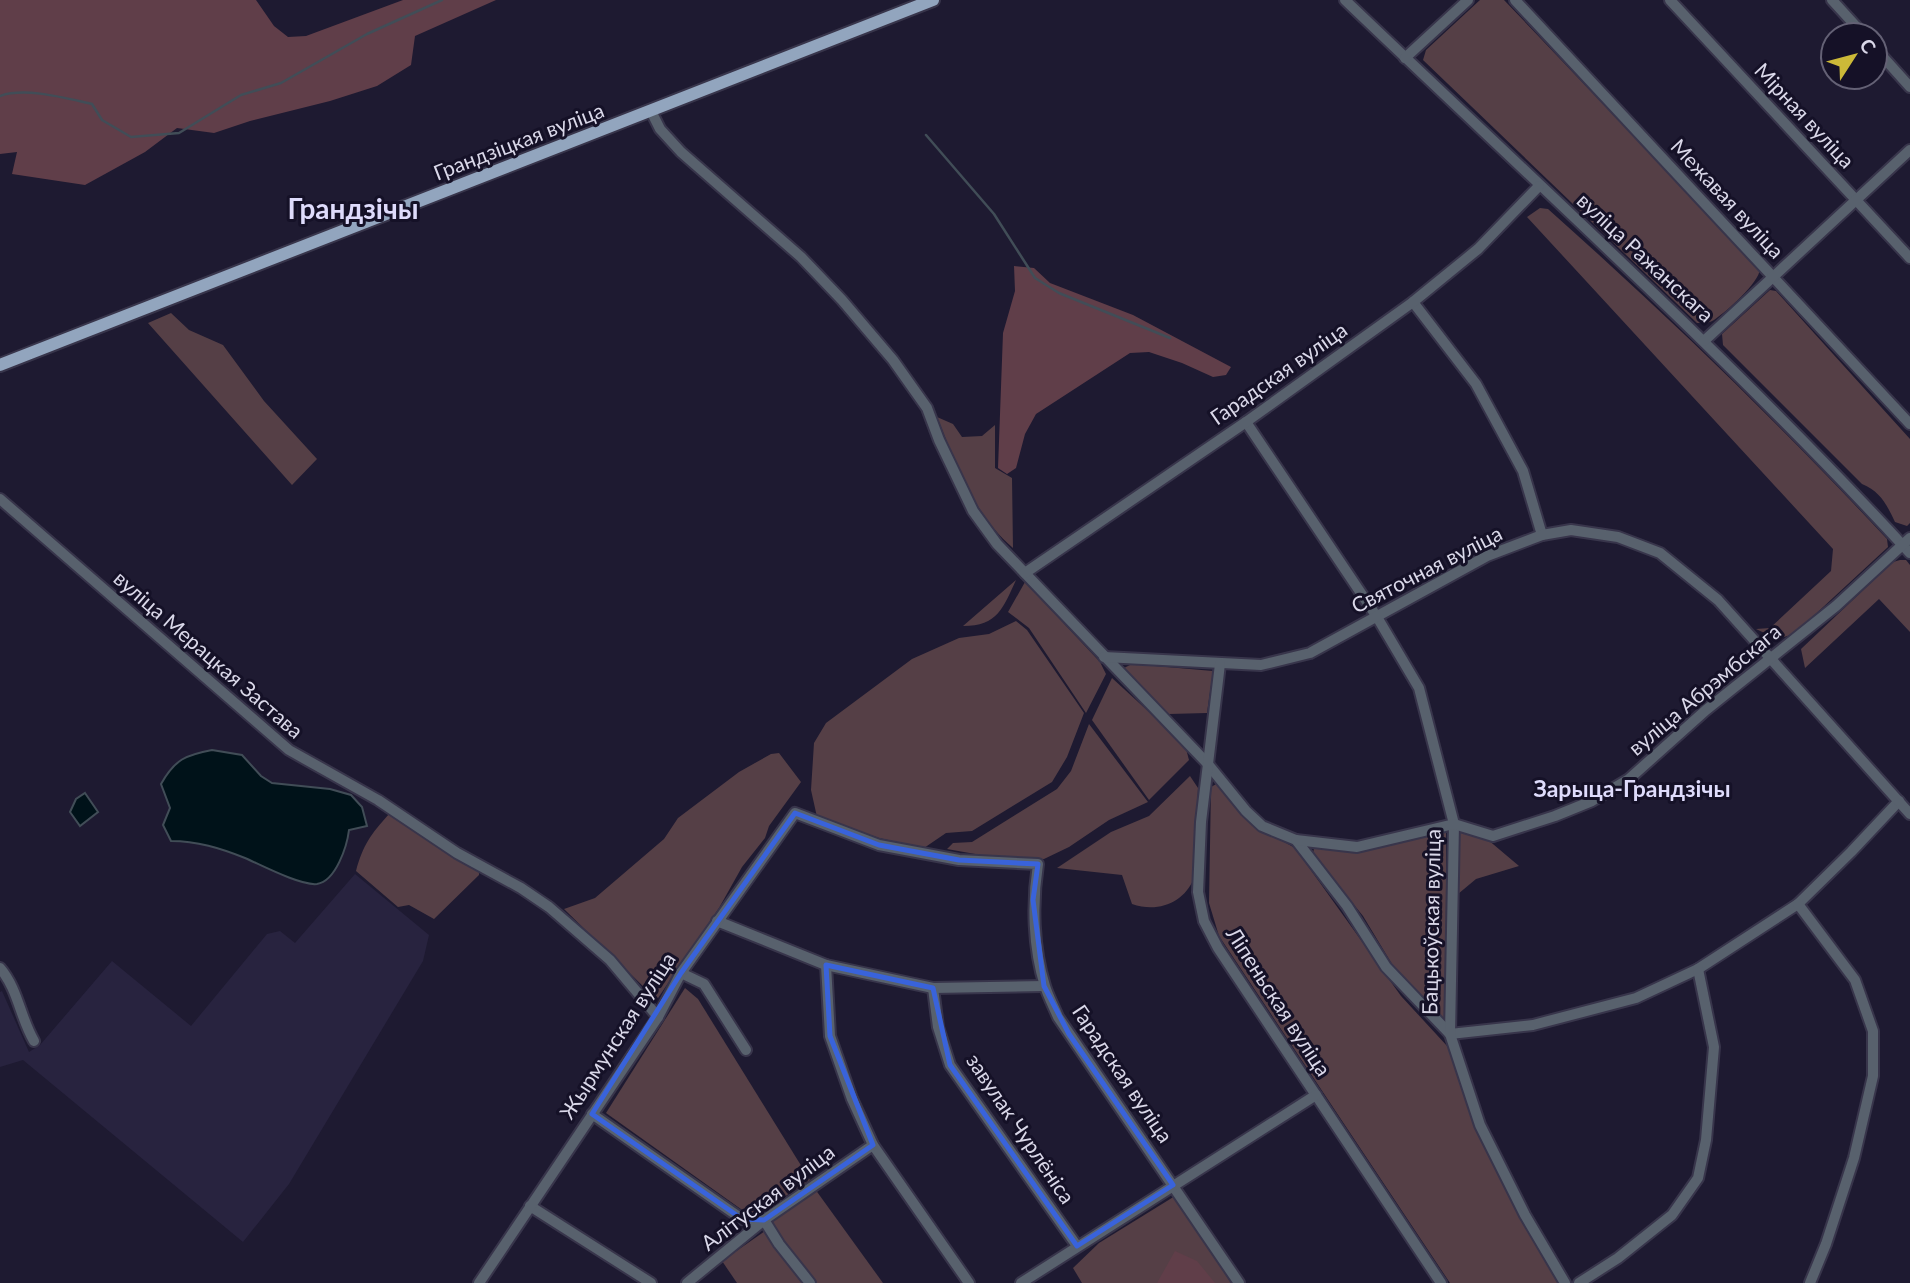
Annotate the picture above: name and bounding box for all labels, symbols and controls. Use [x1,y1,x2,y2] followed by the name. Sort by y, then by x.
[1819,21,1889,91] north arrow
[1855,34,1881,58] text: С
[1750,57,1860,173] street label: Мірная вуліца
[430,97,607,185] street label: Грандзіцкая вуліца
[1666,133,1790,263] street label: Межавая вуліца
[1573,187,1720,327] street label: вуліца Ражанскага
[287,191,419,225] district label: Грандзічы
[1205,316,1351,429] street label: Гарадская вуліца
[1347,520,1506,617] street label: Святочная вуліца
[109,565,309,743] street label: вуліца Мерацкая Застава
[1623,618,1785,760] street label: вуліца Абрэмбскага
[1533,774,1731,802] district label: Зарыца-Грандзічы
[1416,829,1445,1015] street label: Бацькоўская вуліца
[1221,921,1337,1080] street label: Ліпеньская вуліца
[554,947,680,1123] street label: Жырмунская вуліца
[1068,999,1179,1147] street label: Гарадская вуліца
[962,1048,1081,1208] street label: завулак Чурлёніса
[696,1139,839,1255] street label: Алітуская вуліца

